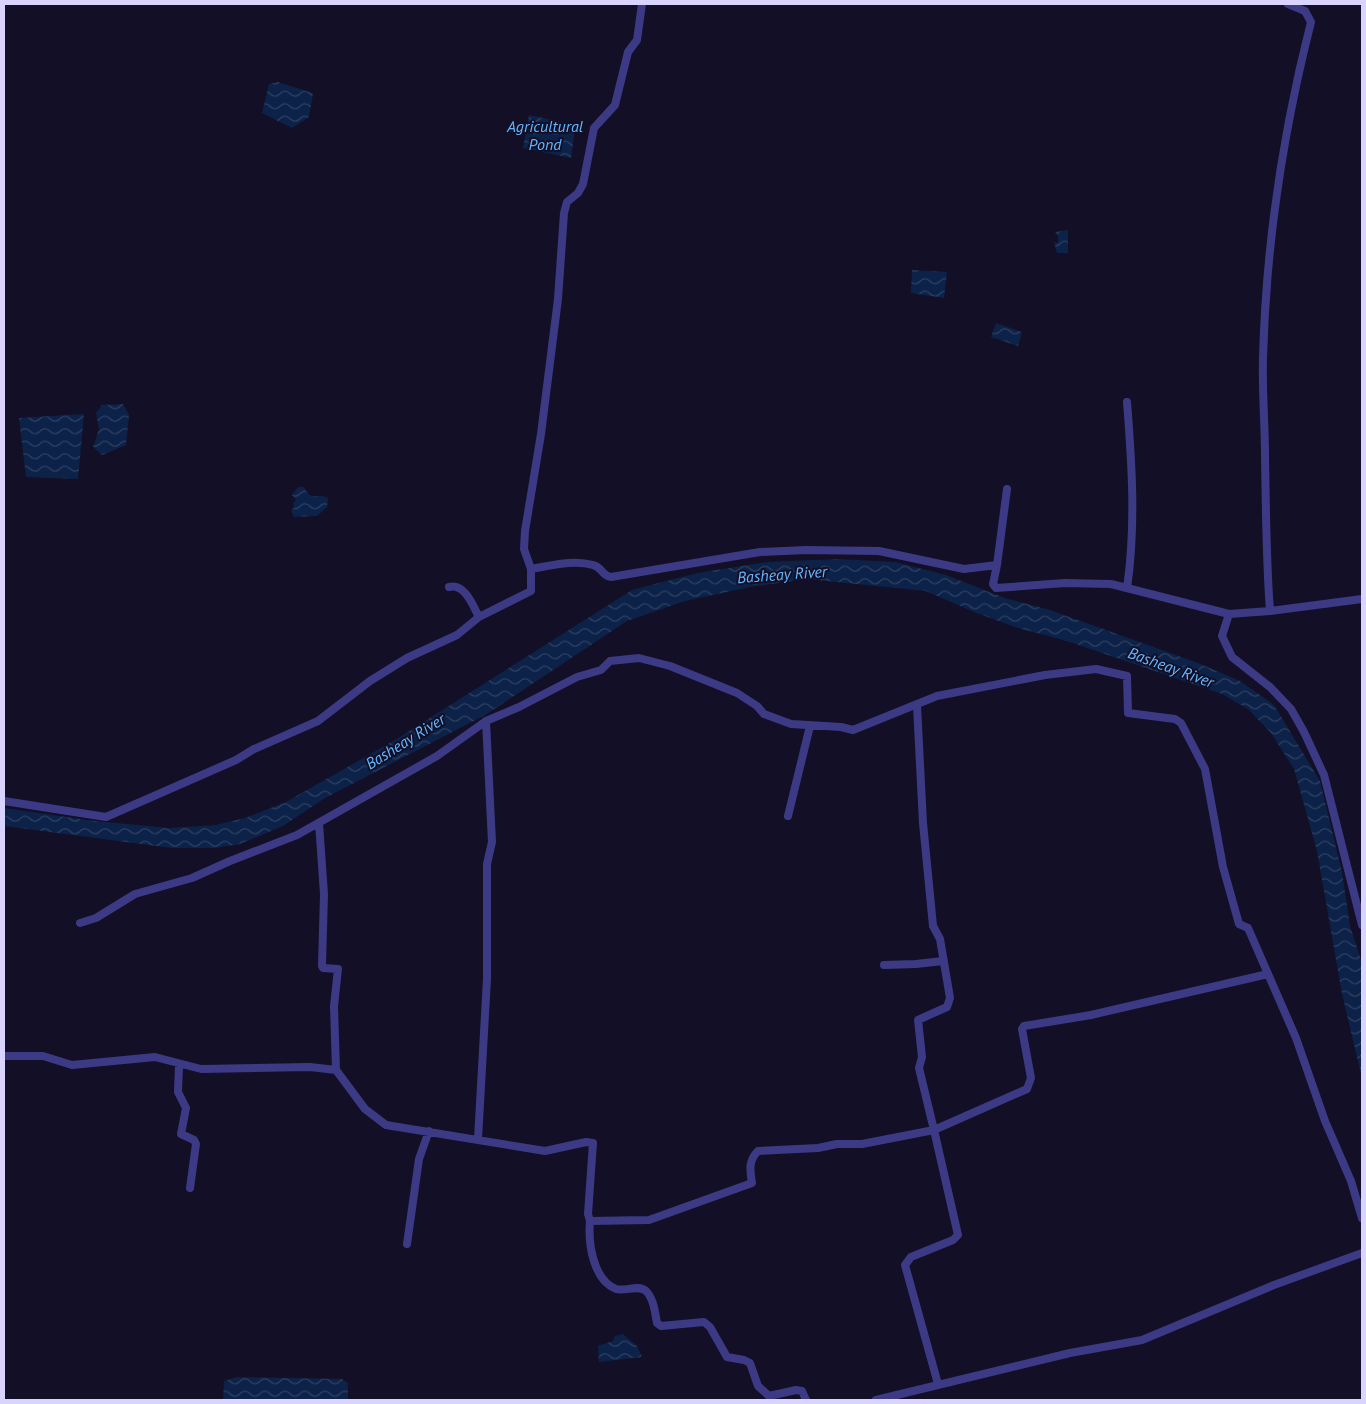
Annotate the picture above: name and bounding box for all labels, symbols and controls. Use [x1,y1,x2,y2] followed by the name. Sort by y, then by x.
[506,116,584,154] water label: Agricultural Pond
[736,561,829,587] water label: Basheay River
[1125,642,1218,692] water label: Basheay River
[362,708,450,773] water label: Basheay River

